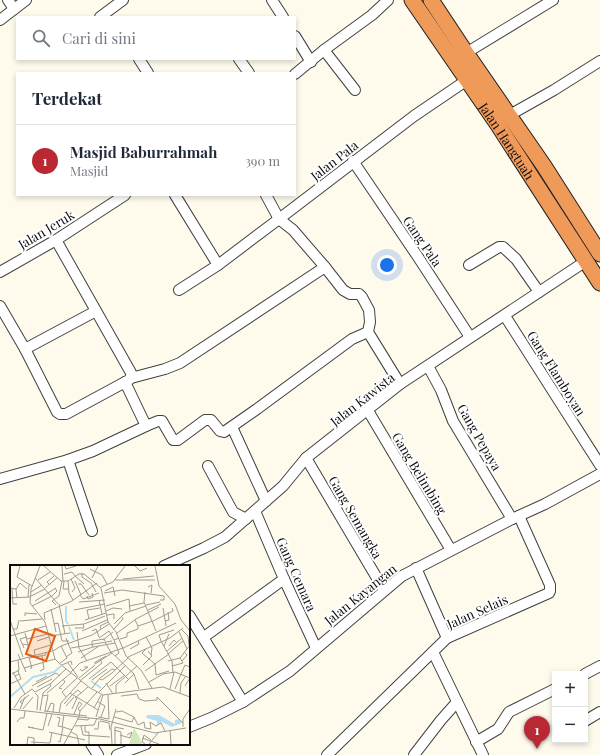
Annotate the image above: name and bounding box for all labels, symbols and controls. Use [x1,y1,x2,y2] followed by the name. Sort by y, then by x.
[16,16,296,60] search box
[30,27,52,49] icon: search
[62,28,136,48] text: Cari di sini
[32,87,102,109] text: Terdekat
[476,98,539,183] street label: Jalan Hangtuah
[306,136,362,184] street label: Jalan Pala
[70,142,217,162] text: Masjid Baburrahmah
[43,152,47,169] text: 1
[245,152,280,169] text: 390 m
[70,162,108,179] text: Masjid
[14,205,78,253] street label: Jalan Jeruk
[400,212,446,270] street label: Gang Pala
[377,255,397,275] your location
[524,327,590,419] street label: Gang Flamboyan
[326,368,398,430] street label: Jalan Kawista
[454,401,506,474] street label: Gang Pepaya
[389,429,451,517] street label: Gang Belimbing
[325,473,387,562] street label: Gang Semangka
[273,534,321,614] street label: Gang Cemara
[320,560,400,629] street label: Jalan Kayangan
[10,565,190,745] inset map
[443,590,510,632] street label: Jalan Selais
[552,671,588,743] map controls
[552,671,588,707] button: +
[552,707,588,743] button: −
[524,716,550,749] pin: 1

